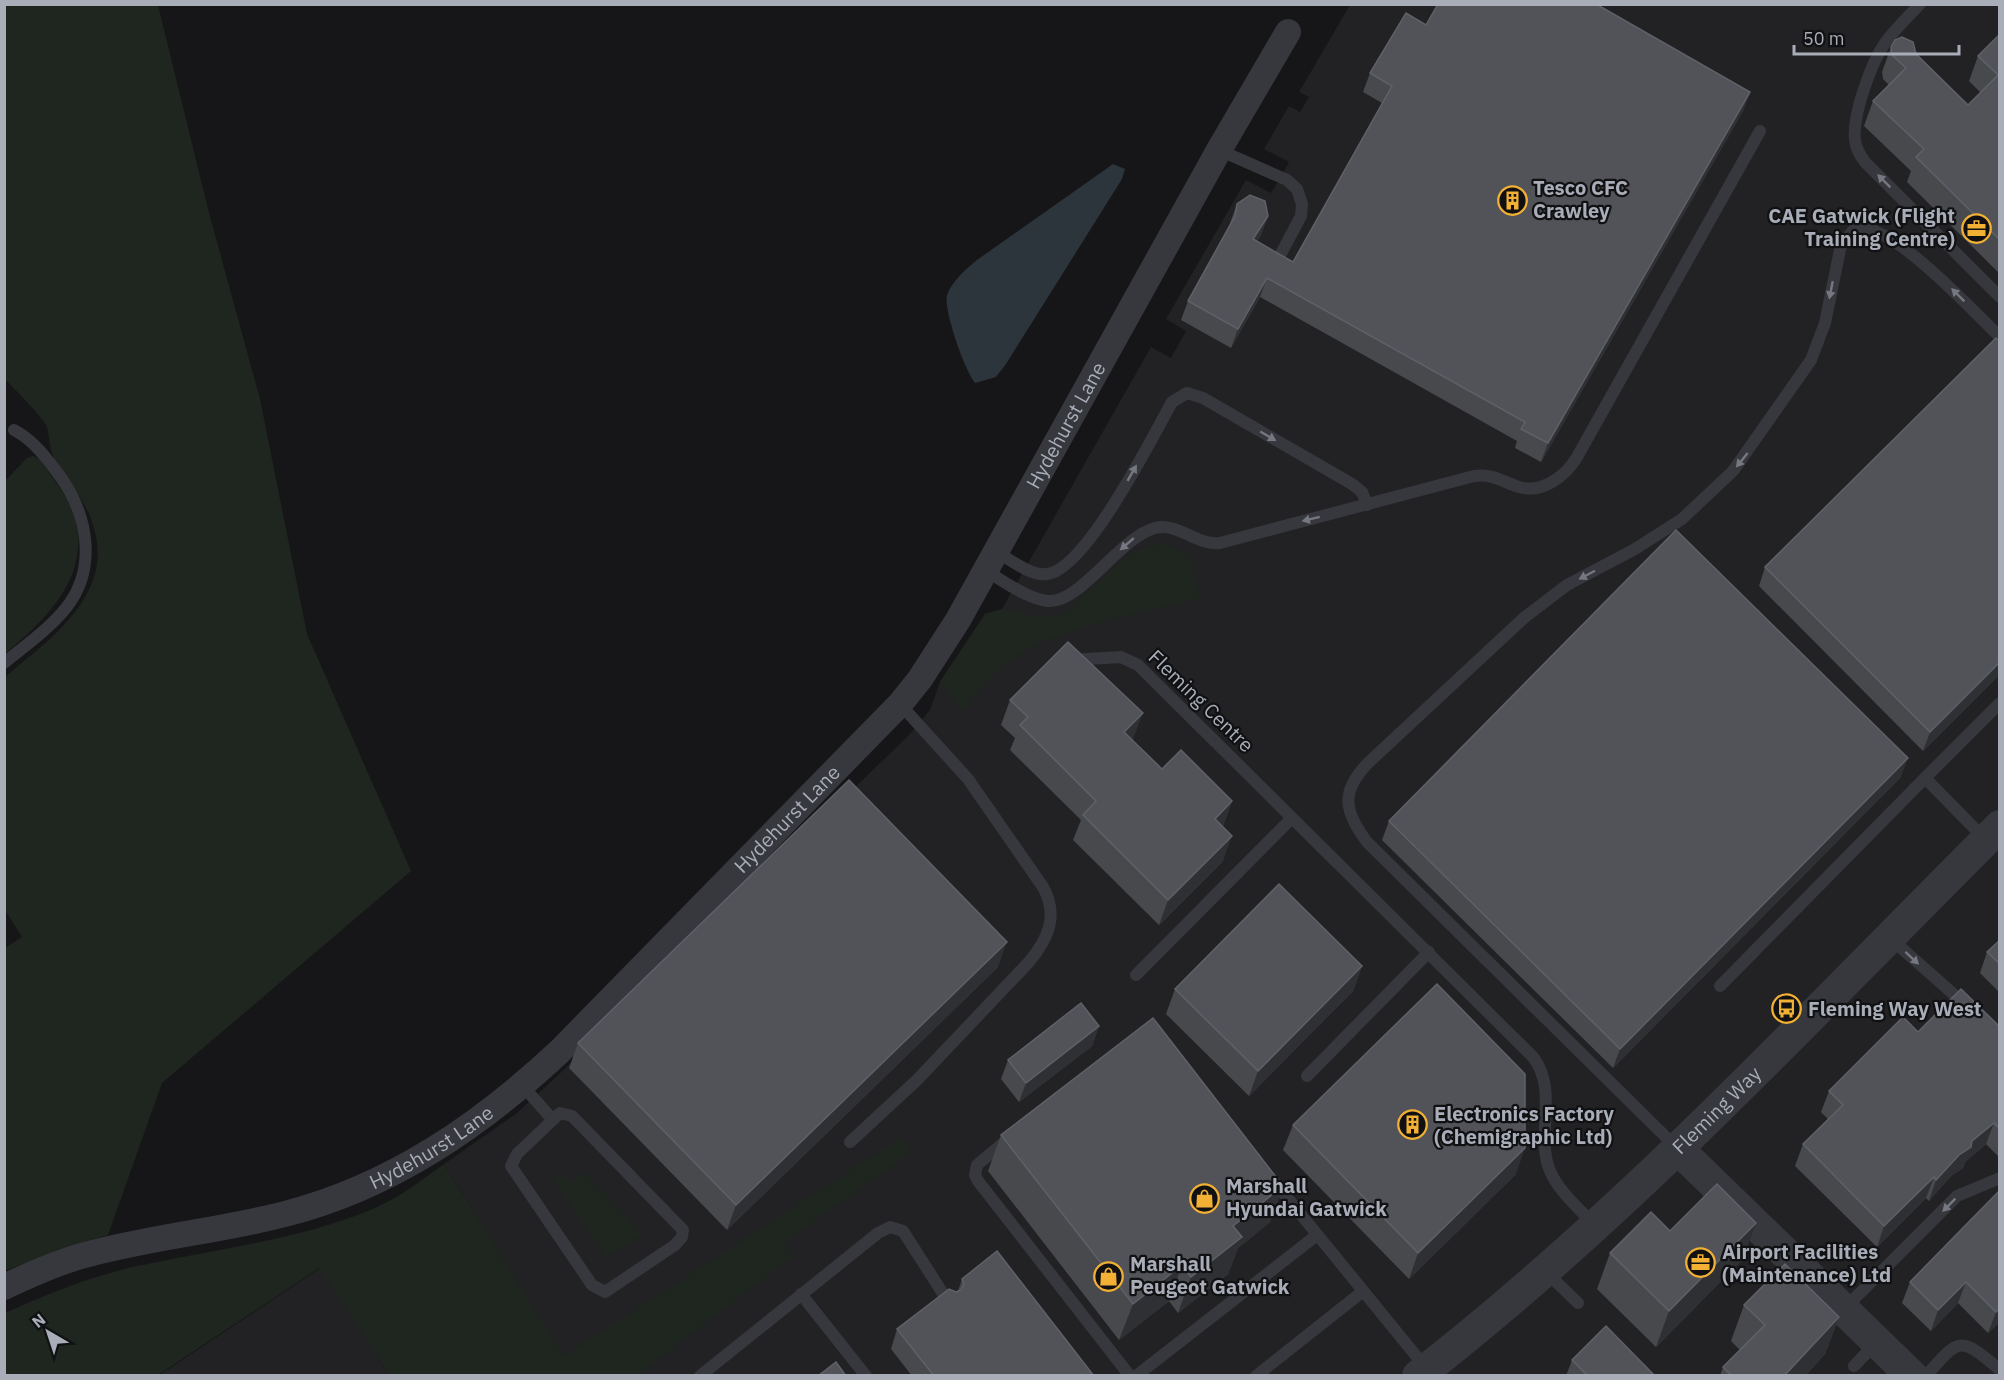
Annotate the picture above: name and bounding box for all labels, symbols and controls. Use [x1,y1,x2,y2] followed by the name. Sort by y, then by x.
[1794,18,1959,56] scale bar
[1803,27,1845,50] text: 50 m
[1533,174,1628,224] place label: Tesco CFC Crawley
[1878,175,1892,189] one-way arrow
[1496,184,1528,216] building icon: Tesco CFC Crawley
[1768,202,1955,252] place label: CAE Gatwick (Flight Training Centre)
[1960,212,1992,244] office icon: CAE Gatwick (Flight Training Centre)
[1826,280,1836,299] one-way arrow
[1952,289,1966,303] one-way arrow
[1020,357,1112,494] street label: Hydehurst Lane
[1260,430,1276,441] one-way arrow
[1736,452,1749,468] one-way arrow
[1127,464,1137,481] one-way arrow
[1301,514,1320,524] one-way arrow
[1120,537,1135,551] one-way arrow
[1578,570,1595,580] one-way arrow
[1143,643,1260,758] street label: Fleming Centre
[728,759,846,879] street label: Hydehurst Lane
[1904,951,1918,965] one-way arrow
[1771,993,1803,1025] bus stop icon: Fleming Way West
[1808,995,1982,1022] place label: Fleming Way West
[1666,1060,1767,1160] street label: Fleming Way
[365,1099,499,1195] street label: Hydehurst Lane
[1434,1100,1614,1150] place label: Electronics Factory (Chemigraphic Ltd)
[1397,1109,1429,1141] building icon: Electronics Factory (Chemigraphic Ltd)
[1226,1172,1387,1222] place label: Marshall Hyundai Gatwick
[1189,1182,1221,1214] shop icon: Marshall Hyundai Gatwick
[1942,1197,1956,1211] one-way arrow
[1722,1238,1891,1288] place label: Airport Facilities (Maintenance) Ltd
[1685,1247,1717,1279] office icon: Airport Facilities (Maintenance) Ltd
[1130,1250,1290,1300] place label: Marshall Peugeot Gatwick
[1093,1260,1125,1292] shop icon: Marshall Peugeot Gatwick
[18,1302,78,1362] north arrow
[28,1309,49,1332] text: N

